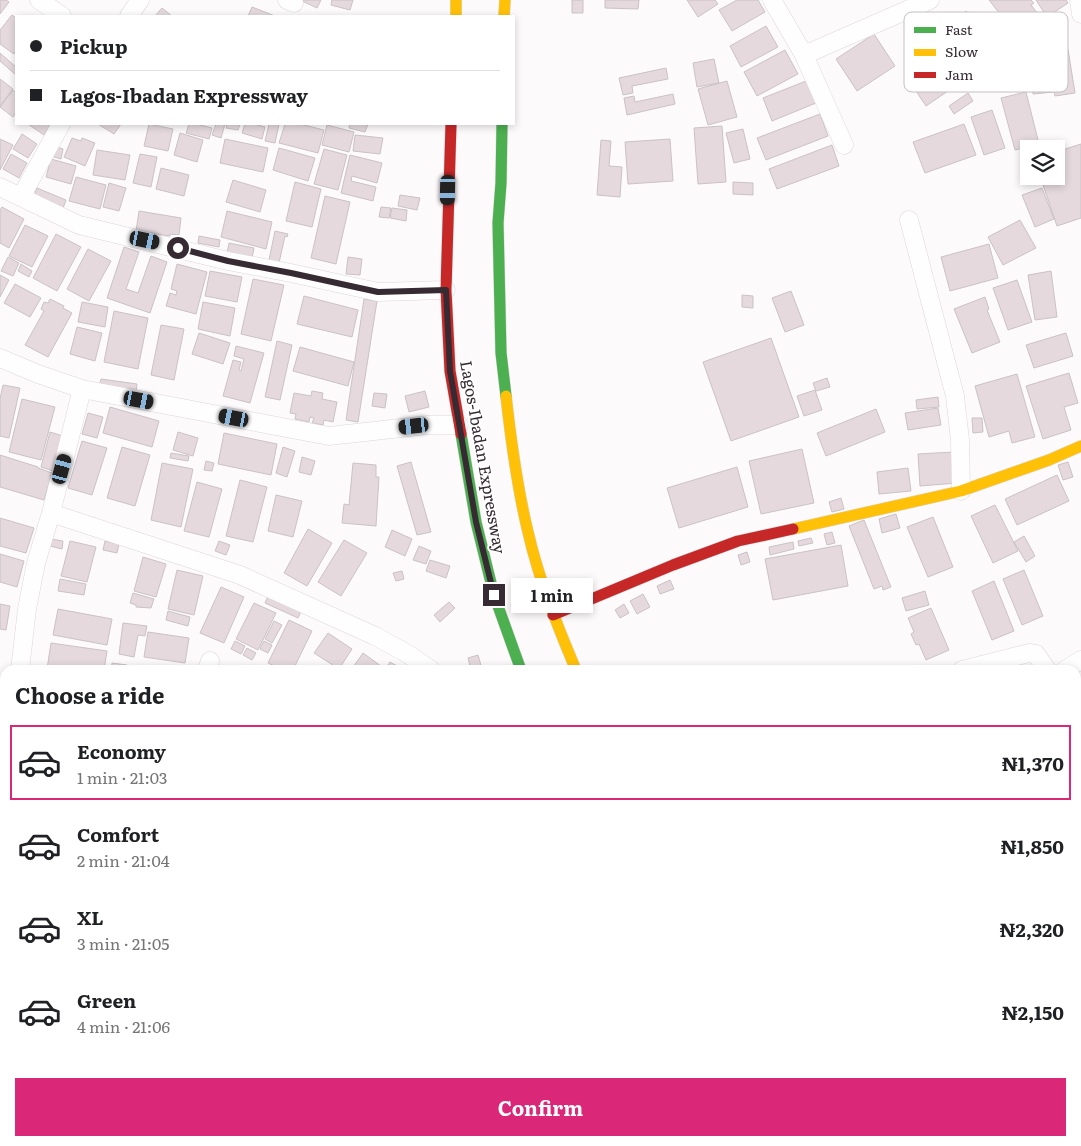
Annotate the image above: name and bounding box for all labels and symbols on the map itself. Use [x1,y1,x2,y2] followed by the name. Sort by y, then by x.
[904,12,1068,92] legend
[945,19,973,39] text: Fast
[945,41,978,61] text: Slow
[945,64,974,84] text: Jam
[440,175,455,205] car
[128,230,161,250] car
[167,237,189,259] route start
[455,359,513,556] street label: Lagos-Ibadan Expressway
[122,390,155,410] car
[217,408,250,428] car
[398,417,429,435] car
[50,453,73,485] car
[512,578,594,612] callout: 1 min
[483,584,505,606] route end

